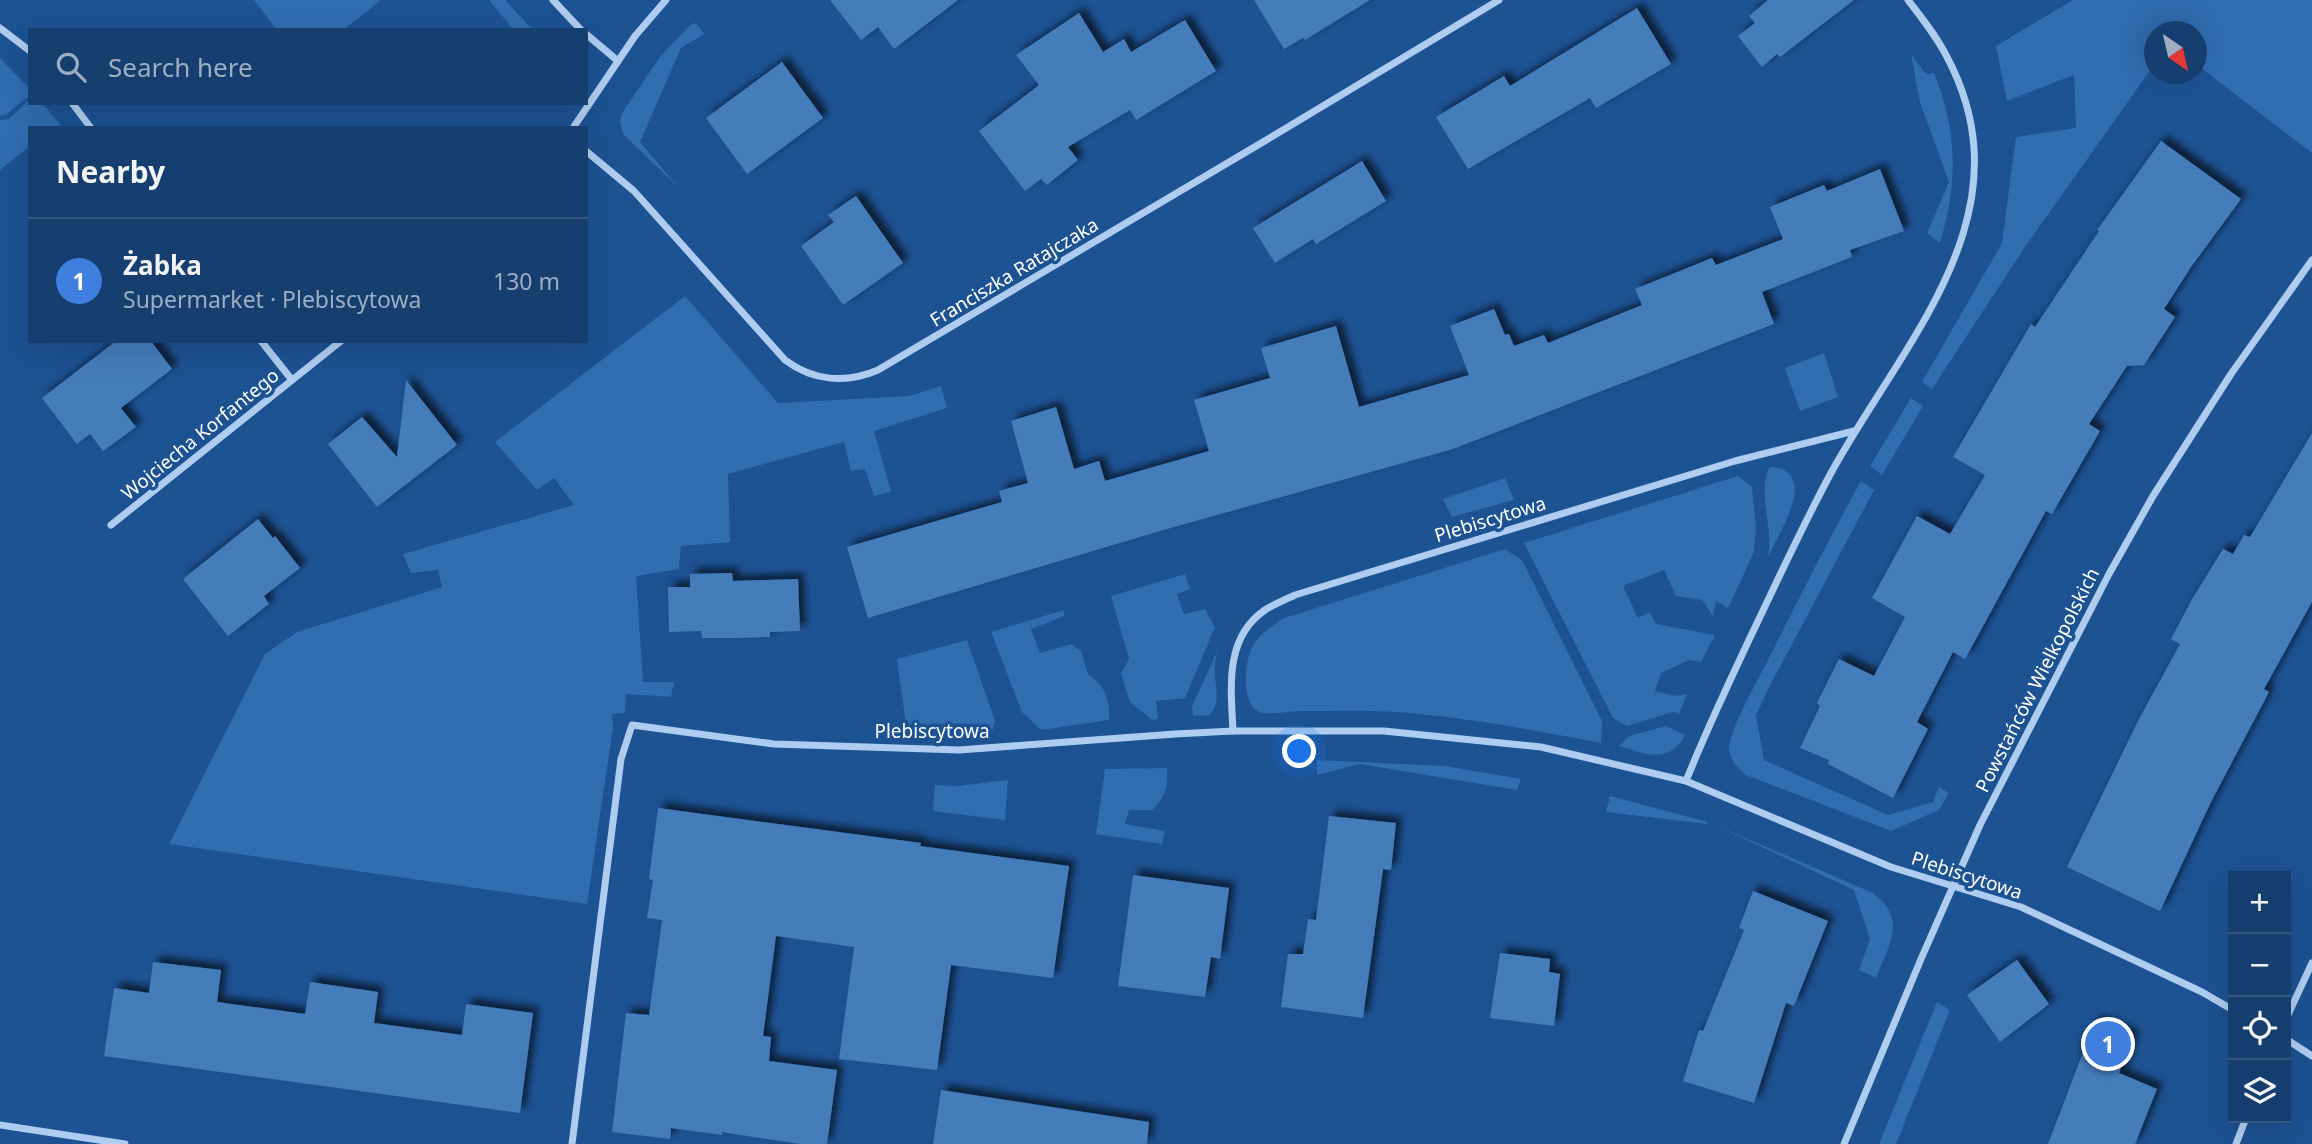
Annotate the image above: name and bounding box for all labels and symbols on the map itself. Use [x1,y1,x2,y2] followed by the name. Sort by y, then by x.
[2144,21,2207,84] north arrow
[925,211,1103,333] street label: Franciszka Ratajczaka
[116,362,284,506] street label: Wojciecha Korfantego
[1431,490,1549,548] street label: Plebiscytowa
[1969,563,2105,797] street label: Powstańców Wielkopolskich
[874,718,990,744] street label: Plebiscytowa
[1282,734,1316,768] your location
[1908,845,2026,905] street label: Plebiscytowa
[2085,1018,2131,1070] pin: 1

